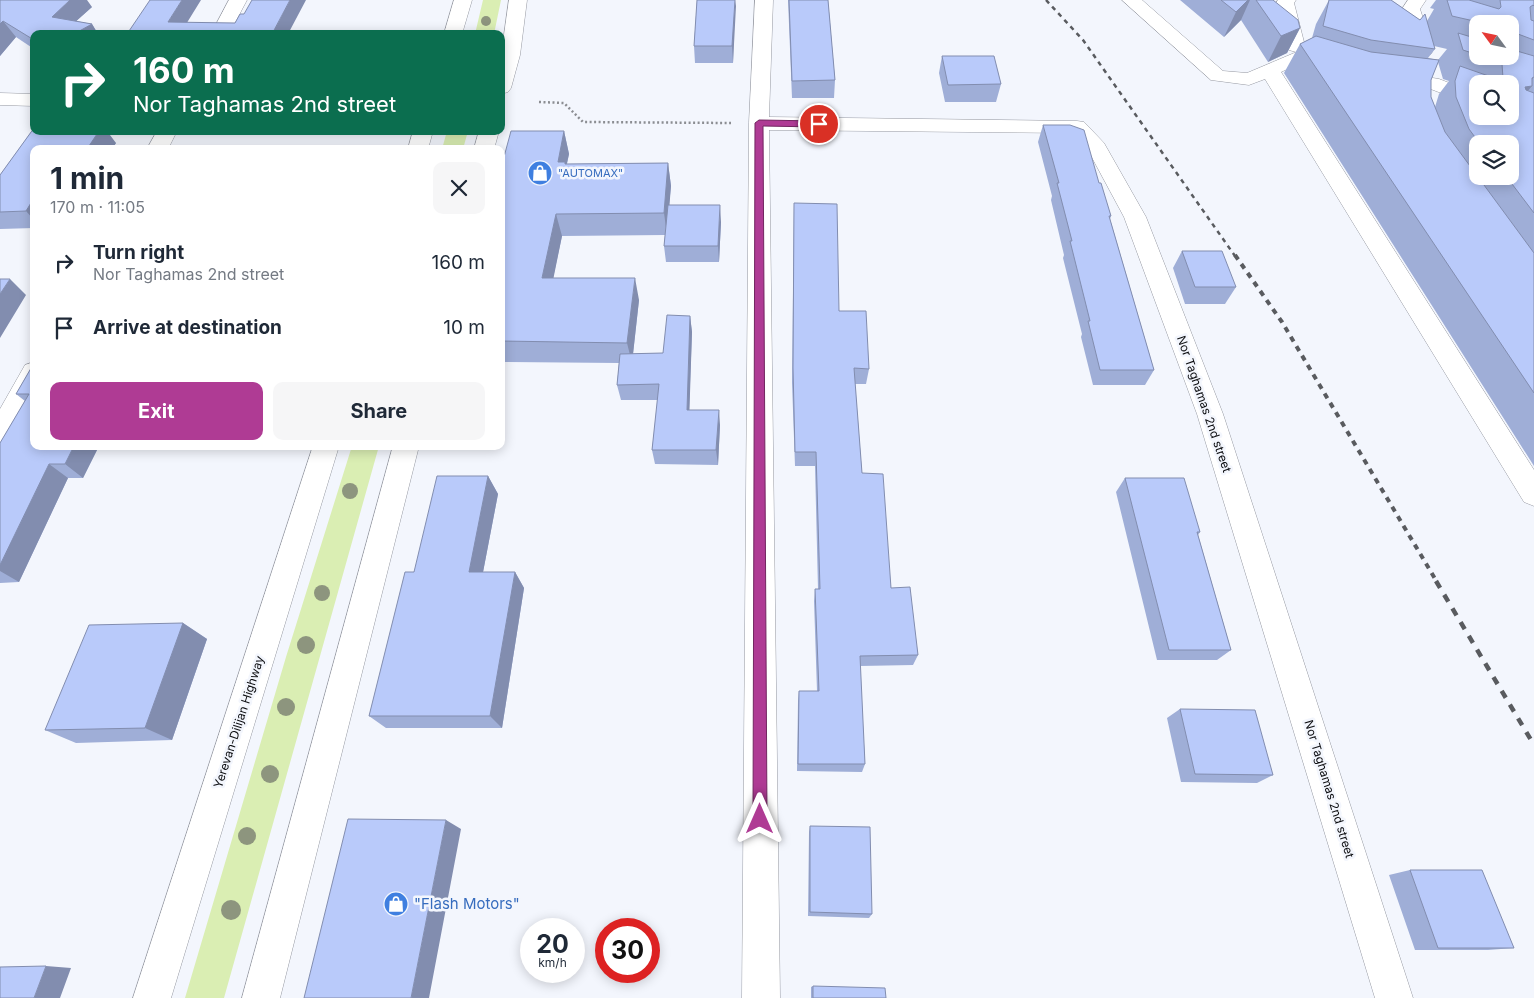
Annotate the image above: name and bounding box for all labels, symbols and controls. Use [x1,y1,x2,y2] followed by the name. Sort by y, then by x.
[1469,15,1519,65] north arrow
[1469,15,1519,185] map controls
[133,49,235,91] text: 160 m
[50,50,115,115] icon: right
[1469,75,1519,125] button: search
[133,91,396,117] text: Nor Taghamas 2nd street
[798,103,840,145] pin
[805,110,833,138] icon: arrive
[1469,135,1519,185] button: layers
[50,160,124,196] text: 1 min
[527,160,553,186] shop icon: "AUTOMAX"
[433,162,485,214] button: close
[558,166,623,180] place label: "AUTOMAX"
[50,197,145,217] text: 170 m · 11:05
[93,241,184,264] text: Turn right
[50,249,78,277] icon: right
[432,251,485,274] text: 160 m
[93,264,284,284] text: Nor Taghamas 2nd street
[50,314,78,342] icon: arrive
[93,316,282,339] text: Arrive at destination
[443,316,485,339] text: 10 m
[1174,334,1235,474] street label: Nor Taghamas 2nd street
[50,382,263,440] button: Exit
[273,382,485,440] button: Share
[210,654,267,790] street label: Yerevan-Dilijan Highway
[1301,718,1358,860] street label: Nor Taghamas 2nd street
[733,792,785,844] position arrow
[383,891,409,917] shop icon: "Flash Motors"
[414,894,520,913] place label: "Flash Motors"
[595,918,660,983] speed limit sign: 30
[536,929,569,959] text: 20
[538,955,567,970] text: km/h

